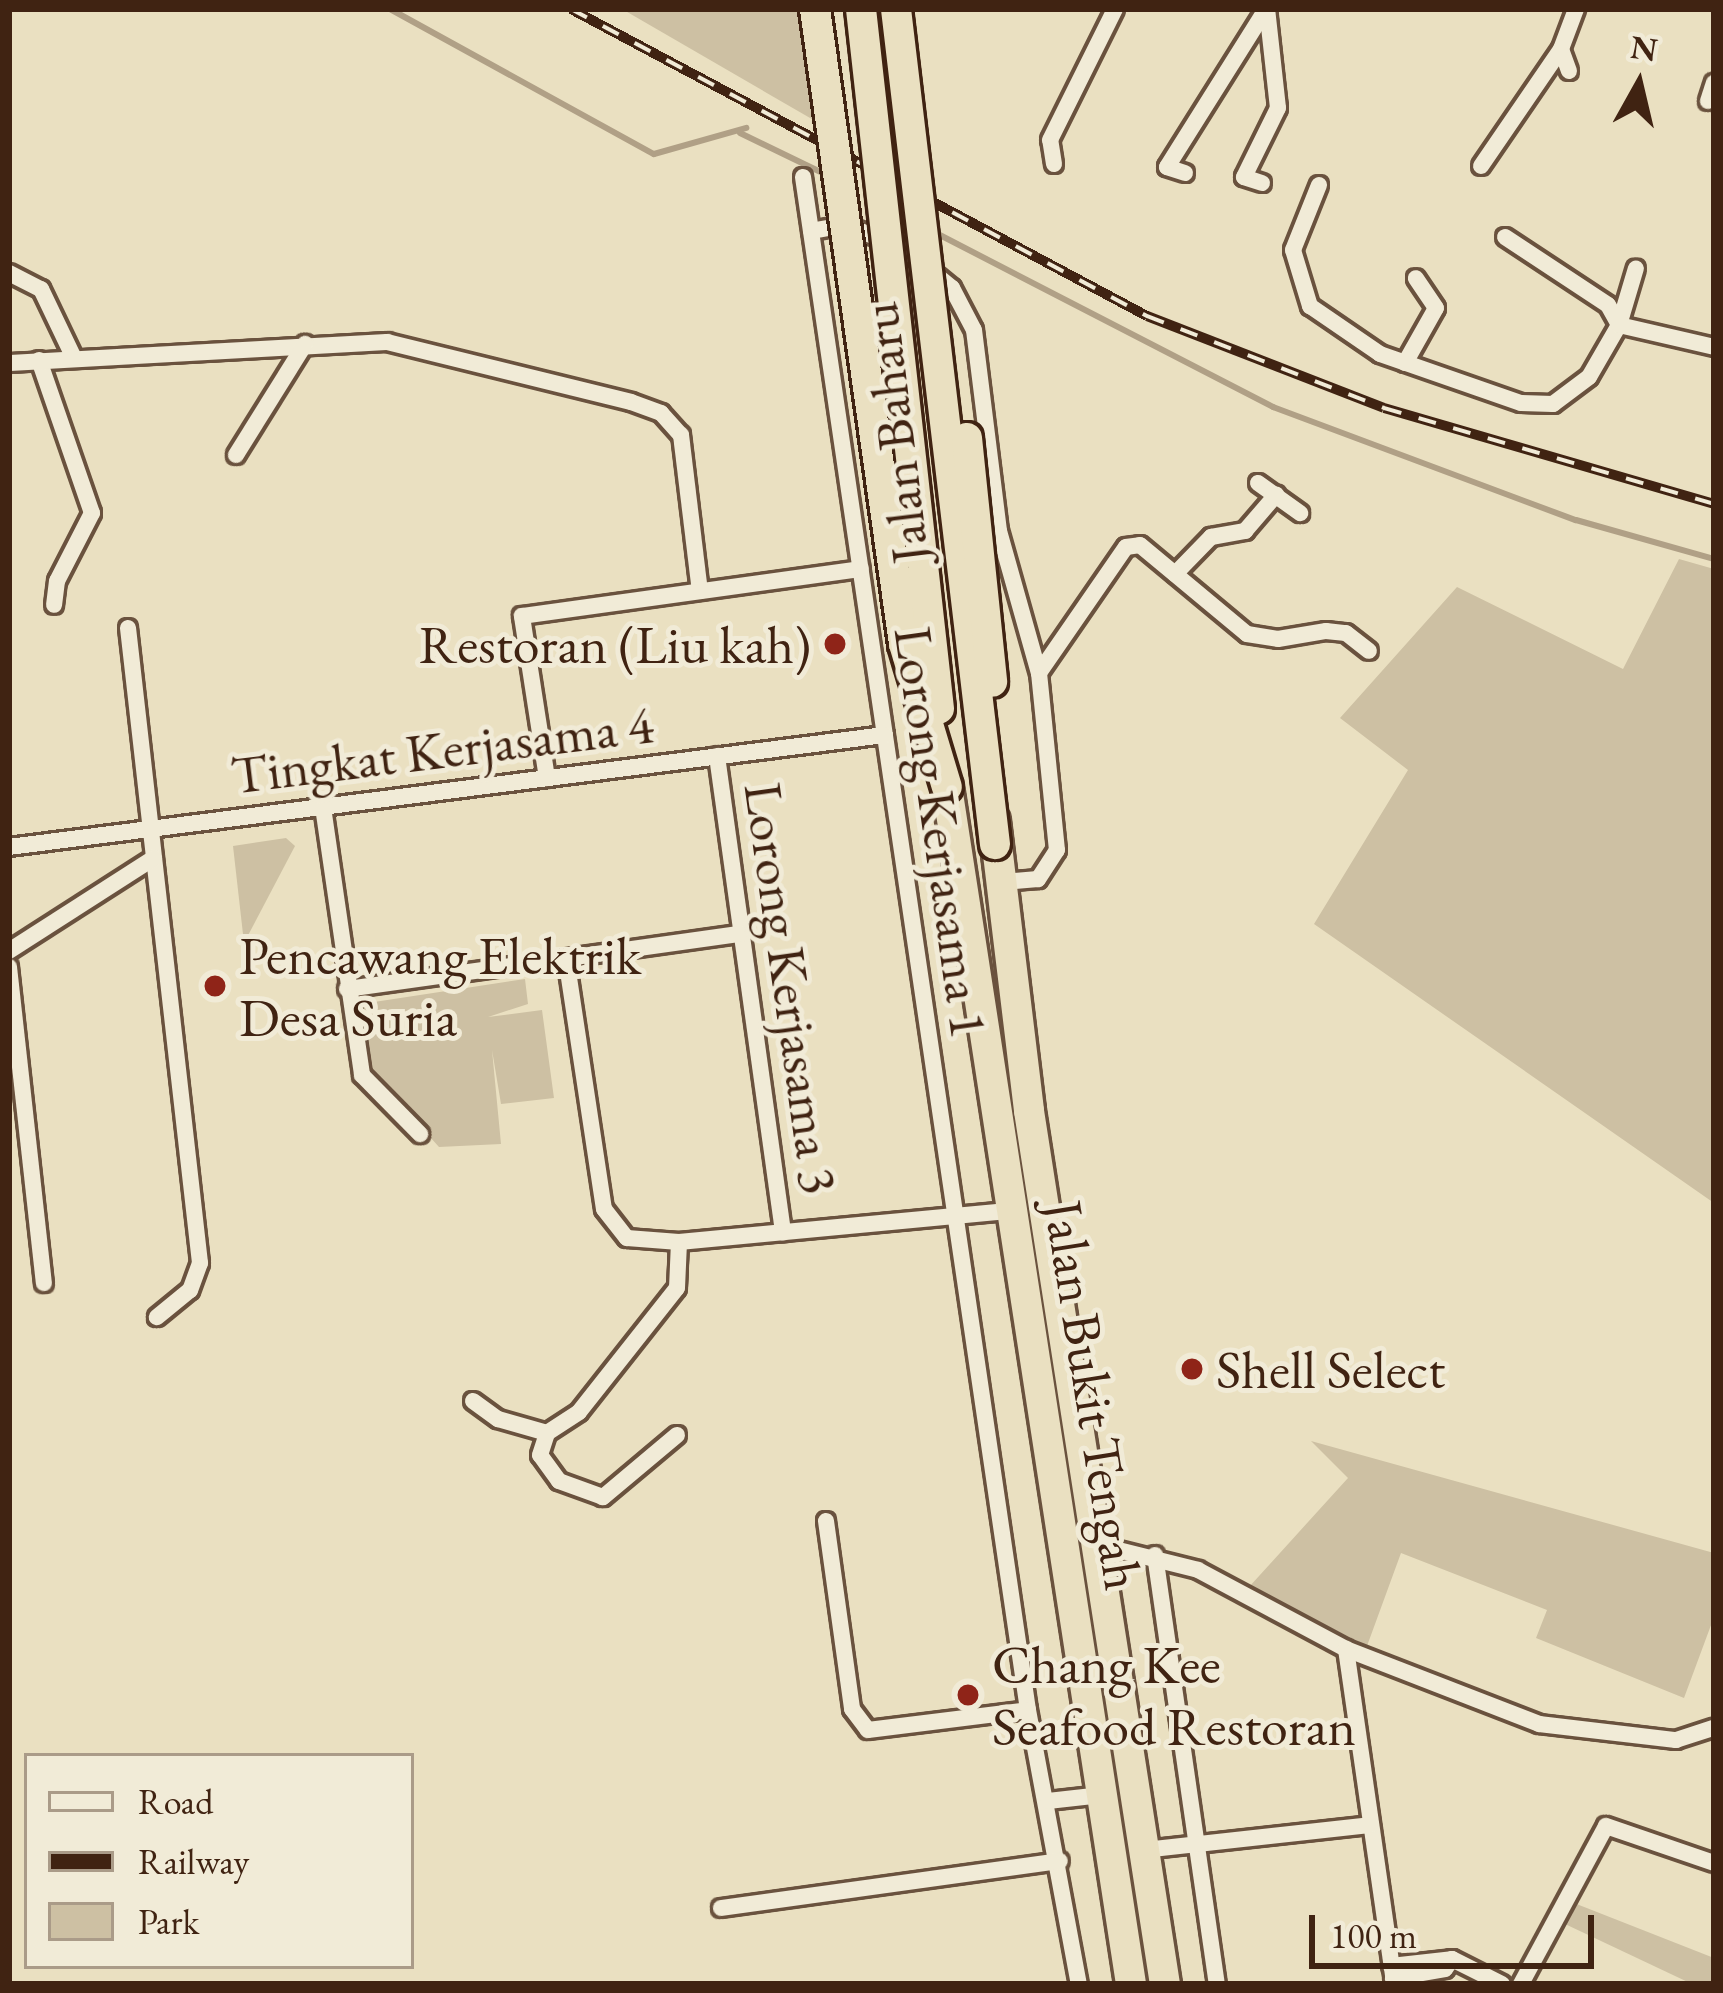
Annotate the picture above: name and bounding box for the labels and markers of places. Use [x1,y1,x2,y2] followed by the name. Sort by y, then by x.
[419,612,811,676] place label: Restoran (Liu kah)
[822,631,848,657] marker: Restoran (Liu kah)
[239,923,641,1050] place label: Pencawang Elektrik Desa Suria
[202,973,228,999] marker: Pencawang Elektrik Desa Suria
[1216,1337,1445,1401] place label: Shell Select
[1179,1356,1205,1382] marker: Shell Select
[992,1632,1356,1758] place label: Chang Kee Seafood Restoran
[955,1682,981,1708] marker: Chang Kee Seafood Restoran

